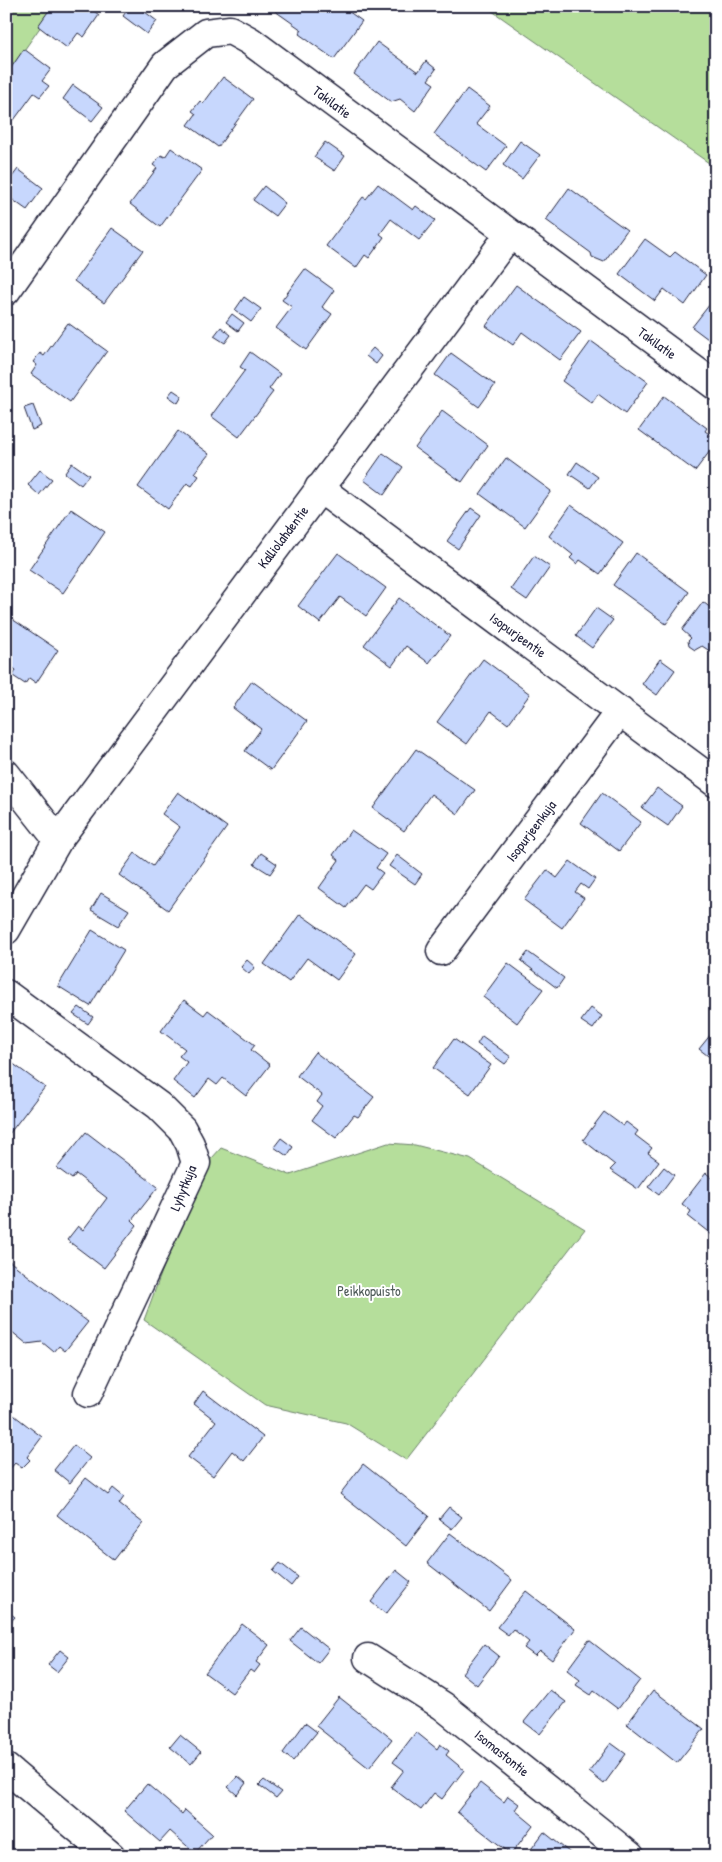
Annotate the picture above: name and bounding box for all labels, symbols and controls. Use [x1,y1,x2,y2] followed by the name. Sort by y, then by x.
[309,81,356,123] street label: Takilatie
[634,322,681,363] street label: Takilatie
[253,501,313,572] street label: Kalliolahdentie
[486,608,551,663] street label: Isopurjeentie
[501,796,561,866] street label: Isopurjeenkuja
[165,1162,201,1214] street label: Lyhytkuja
[337,1281,401,1301] park label: Peikkopuisto
[471,1725,534,1781] street label: Isomastontie

